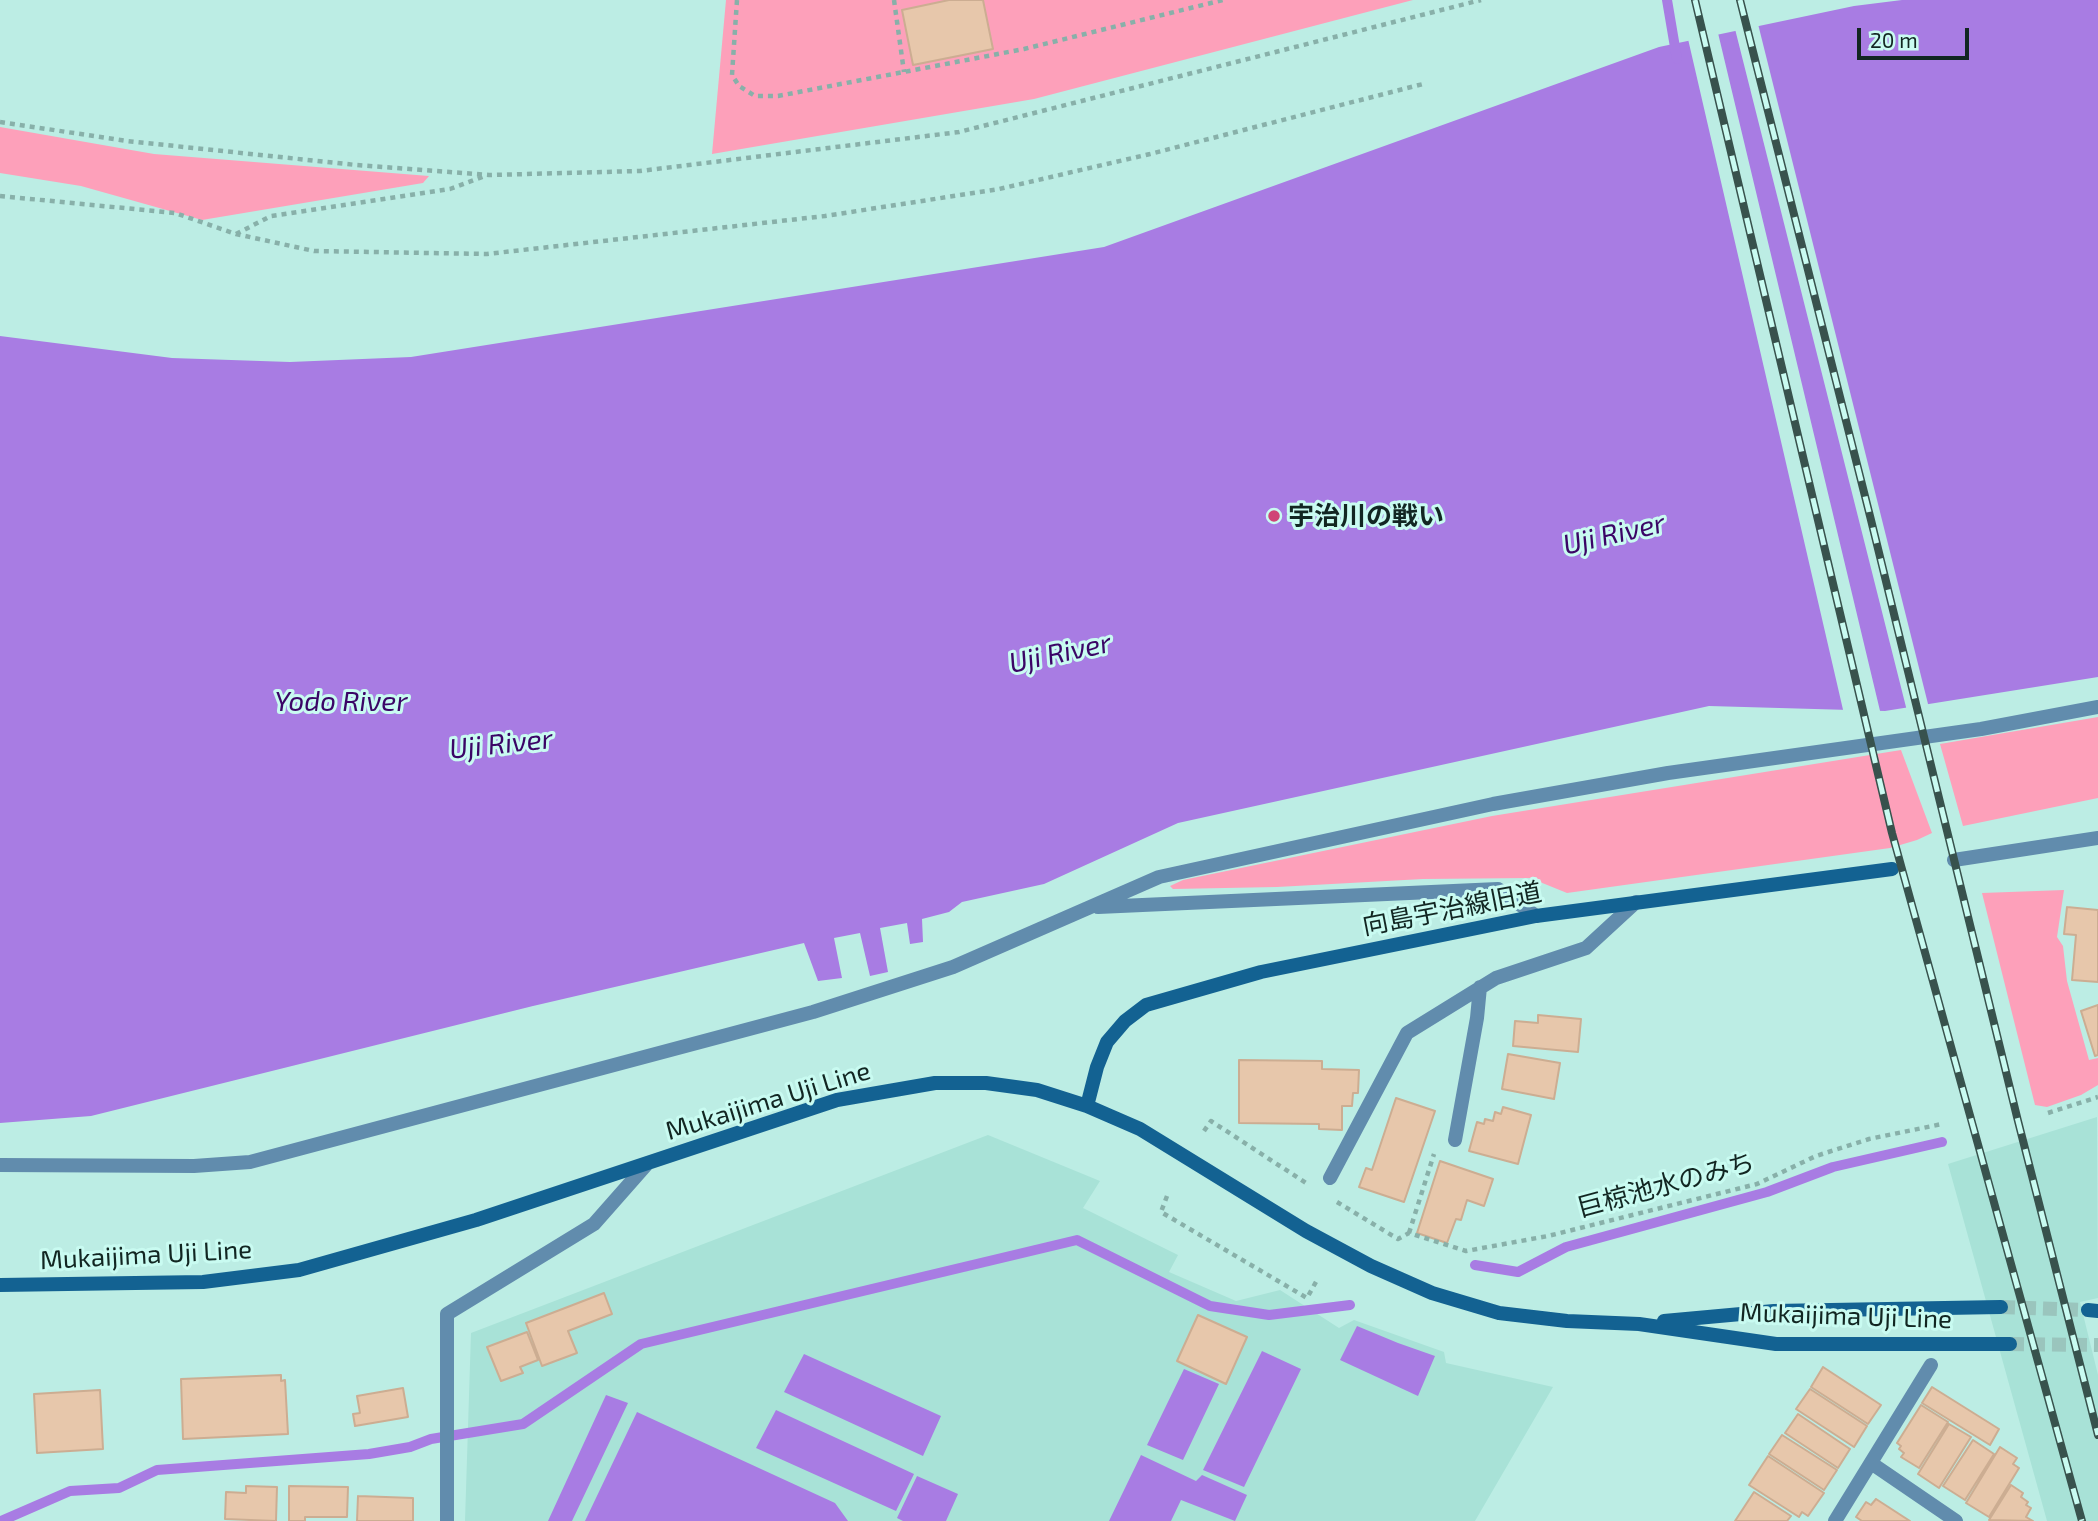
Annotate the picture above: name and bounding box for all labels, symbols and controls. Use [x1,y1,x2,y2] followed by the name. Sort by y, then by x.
[1860,14,1972,58] scale bar
[1870,27,1918,52] text: 20 m
[1288,500,1444,532] place label: 宇治川の戦い
[1560,506,1668,562] water label: Uji River
[1266,508,1282,524] marker: 宇治川の戦い
[1006,626,1114,680] water label: Uji River
[274,685,408,719] water label: Yodo River
[448,722,554,766] water label: Uji River
[1360,876,1544,942] street label: 向島宇治線旧道
[662,1055,874,1147] street label: Mukaijima Uji Line
[1574,1146,1758,1224] street label: 巨椋池水のみち
[39,1234,253,1276] street label: Mukaijima Uji Line
[1739,1297,1953,1335] street label: Mukaijima Uji Line

